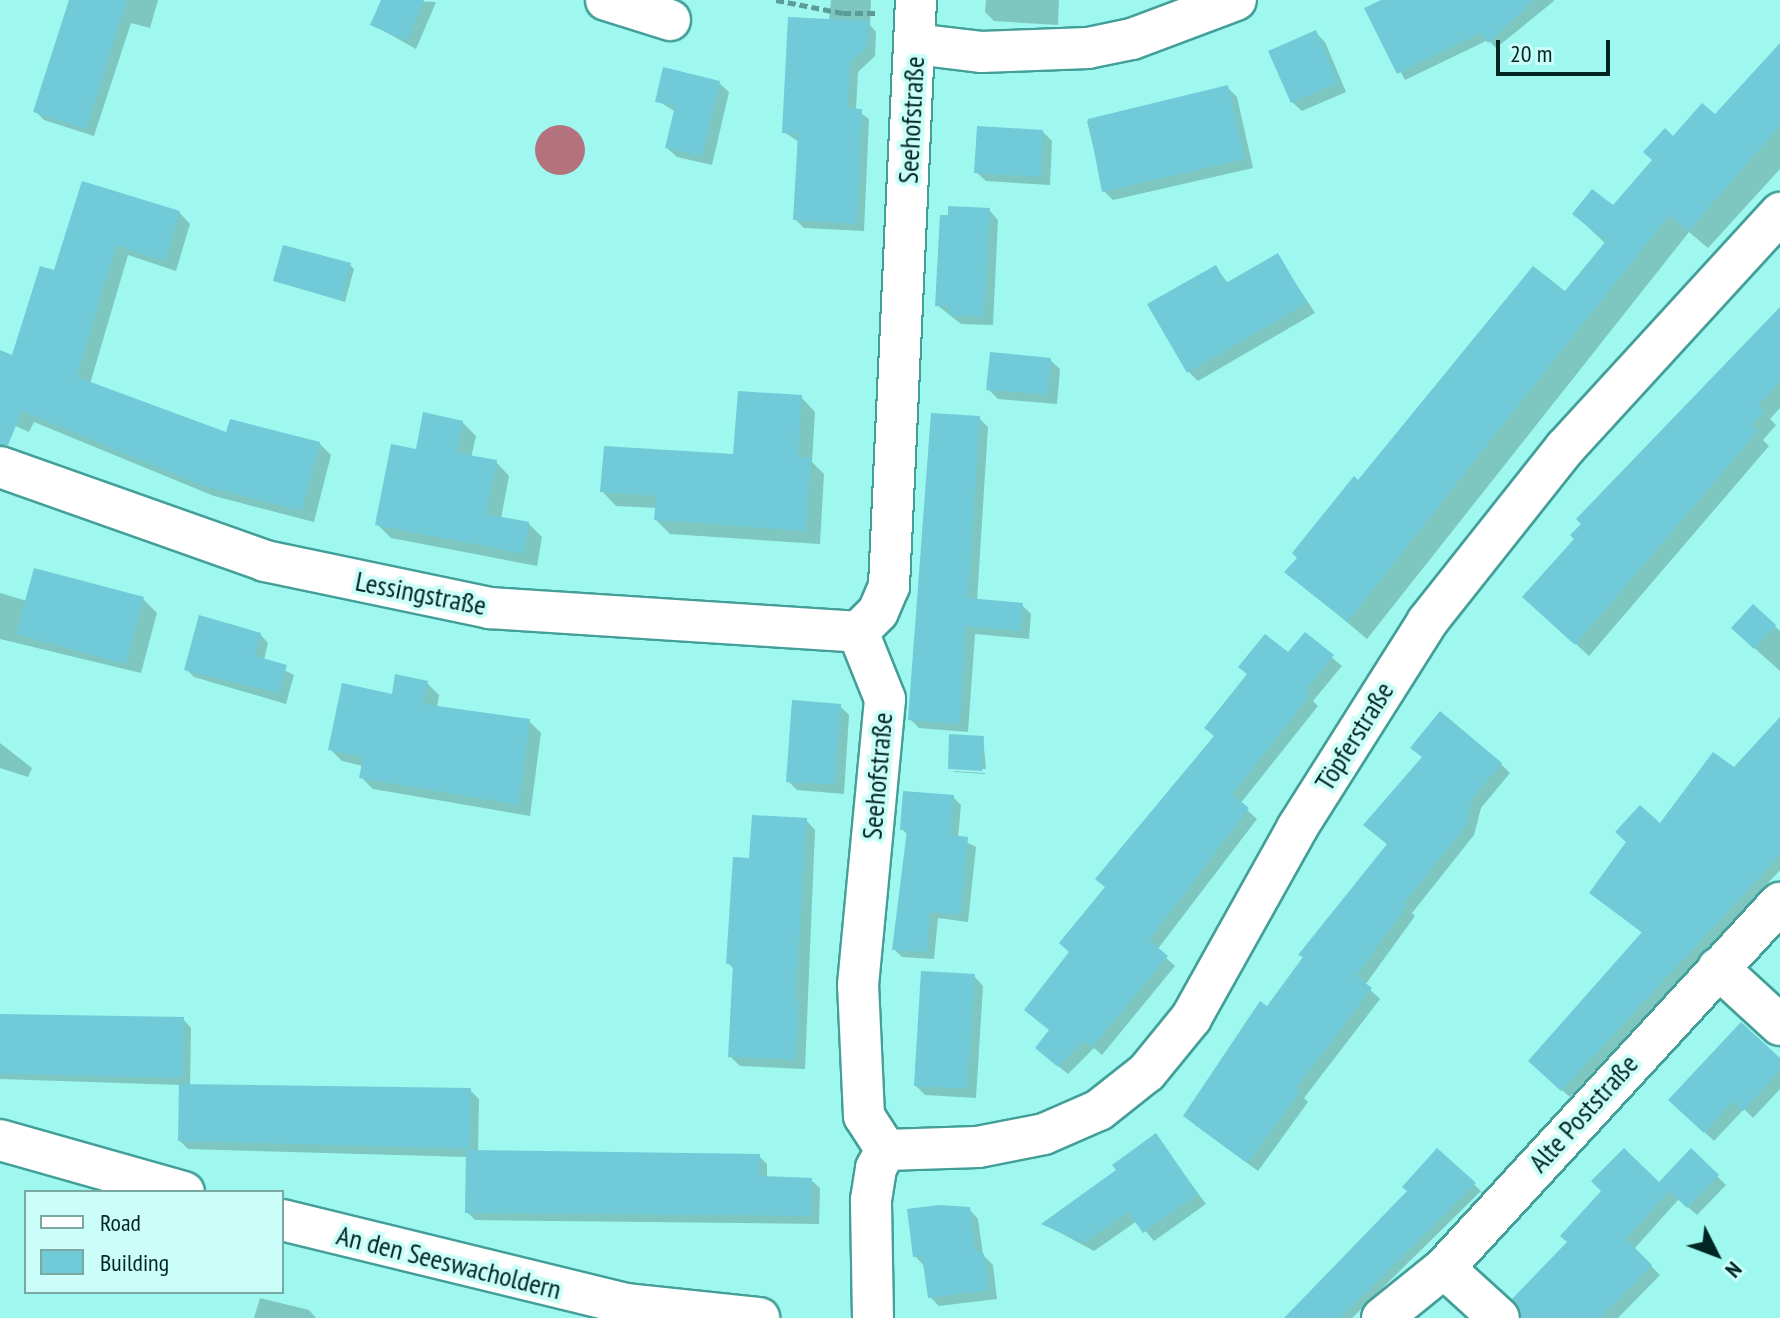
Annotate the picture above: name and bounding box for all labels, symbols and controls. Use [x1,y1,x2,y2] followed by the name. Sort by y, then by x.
[1500,24,1614,74] scale bar
[1510,38,1552,69] text: 20 m
[891,55,931,185] street label: Seehofstraße
[353,564,489,622] street label: Lessingstraße
[1307,675,1401,797] street label: Töpferstraße
[855,711,899,841] street label: Seehofstraße
[1521,1047,1645,1179] street label: Alte Poststraße
[24,1190,284,1294] legend
[100,1207,141,1238] text: Road
[1676,1214,1756,1294] north arrow
[333,1218,565,1306] street label: An den Seeswacholdern
[100,1247,169,1278] text: Building
[1719,1256,1748,1284] text: N

